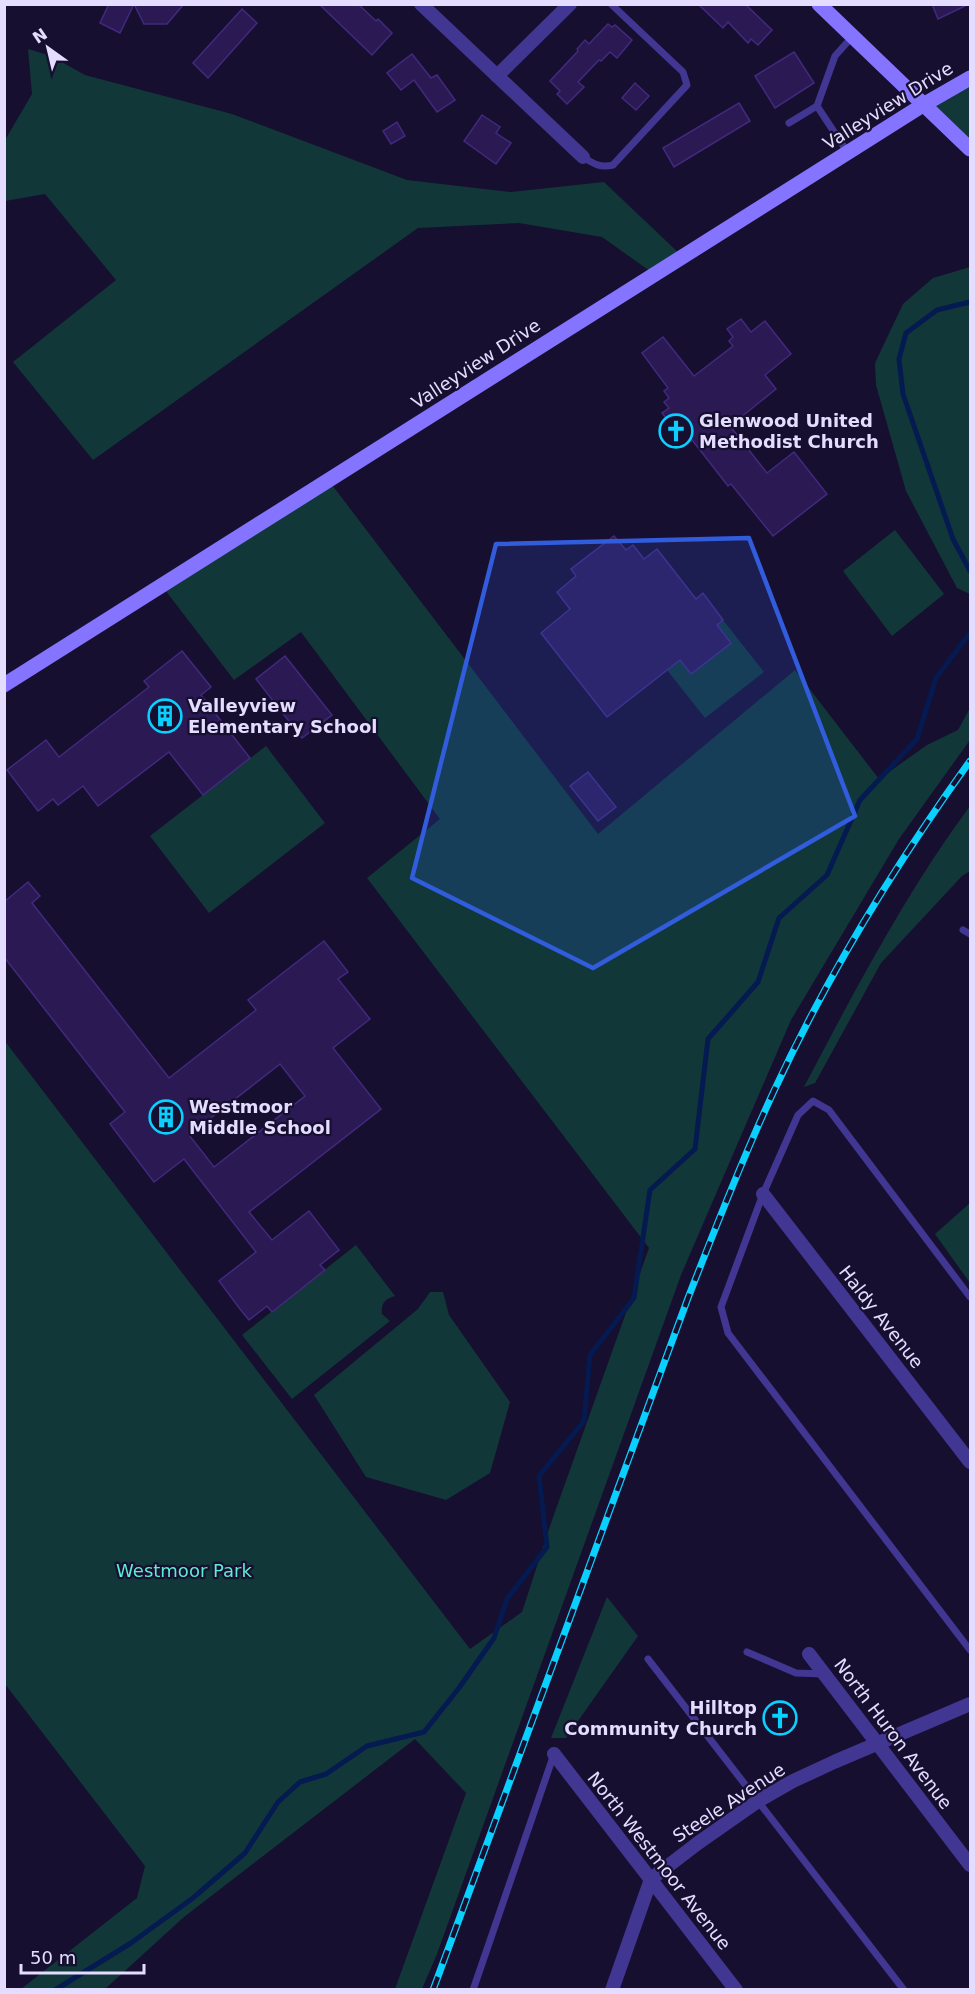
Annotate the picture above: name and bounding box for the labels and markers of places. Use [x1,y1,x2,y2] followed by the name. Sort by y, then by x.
[699,410,879,452] place label: Glenwood United Methodist Church
[658,413,694,449] church icon: Glenwood United Methodist Church
[188,695,377,737] place label: Valleyview Elementary School
[147,698,183,734] building icon: Valleyview Elementary School
[189,1096,331,1138] place label: Westmoor Middle School
[148,1099,184,1135] building icon: Westmoor Middle School
[564,1697,757,1739] place label: Hilltop Community Church
[762,1700,798,1736] church icon: Hilltop Community Church

